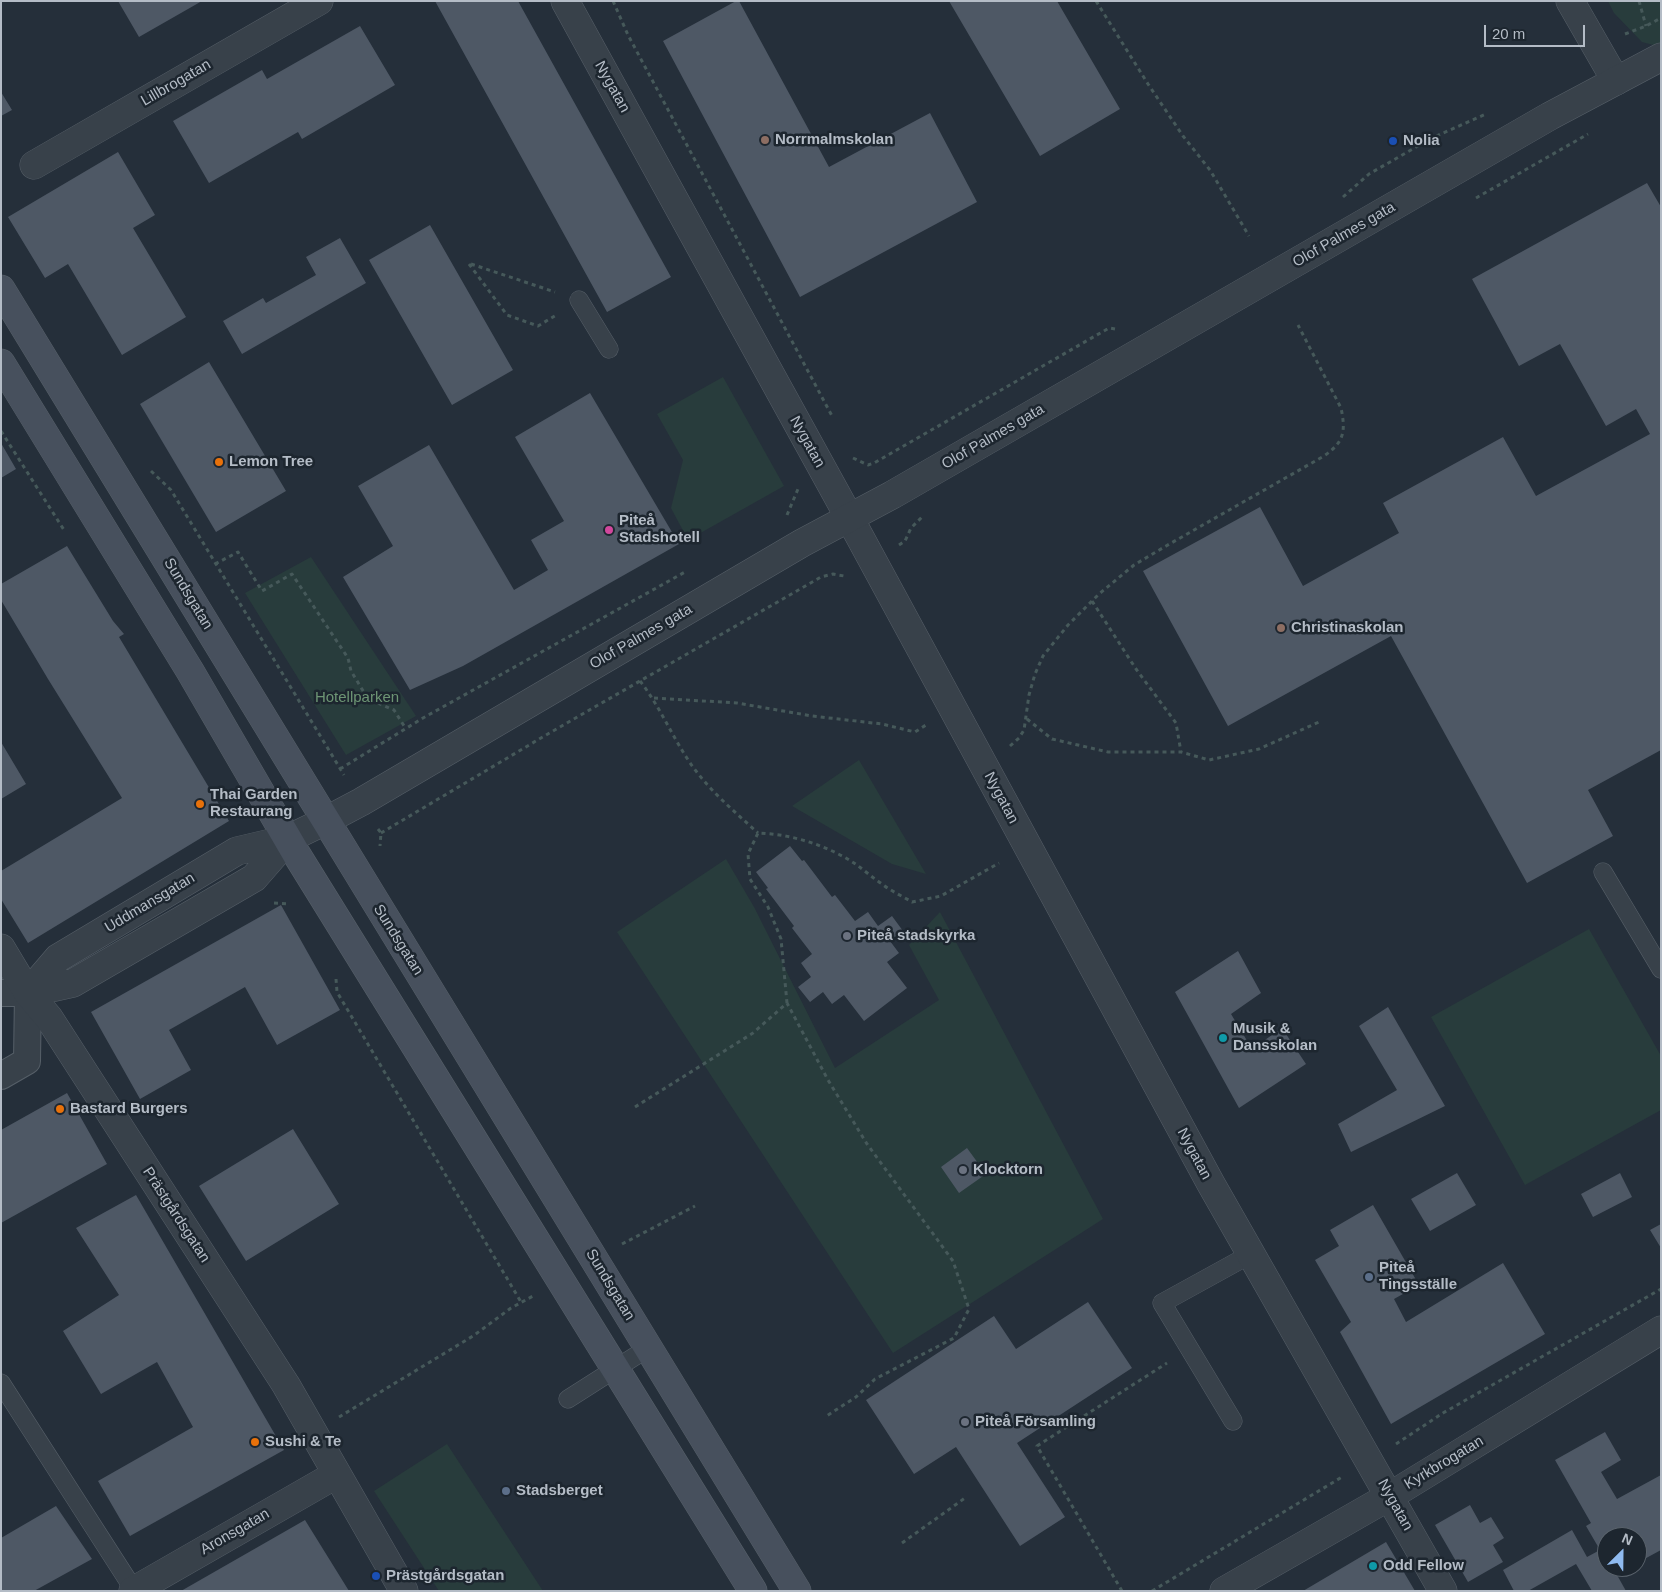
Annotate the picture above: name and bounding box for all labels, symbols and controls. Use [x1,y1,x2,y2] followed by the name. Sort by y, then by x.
[1487,15,1588,47] scale bar
[1492,25,1525,42] text: 20 m
[138,56,214,110] street label: Lillbrogatan
[591,58,633,116] street label: Nygatan
[775,131,893,149] place label: Norrmalmskolan
[1403,132,1440,150] place label: Nolia
[759,134,771,146] marker: Norrmalmskolan
[1387,135,1399,147] marker: Nolia
[1290,198,1398,272] street label: Olof Palmes gata
[939,400,1047,474] street label: Olof Palmes gata
[786,413,828,471] street label: Nygatan
[229,453,313,471] place label: Lemon Tree
[213,456,225,468] marker: Lemon Tree
[619,512,700,547] place label: Piteå Stadshotell
[603,524,615,536] marker: Piteå Stadshotell
[160,555,216,633] street label: Sundsgatan
[587,600,695,674] street label: Olof Palmes gata
[1291,619,1404,637] place label: Christinaskolan
[1275,622,1287,634] marker: Christinaskolan
[315,689,399,707] park label: Hotellparken
[980,769,1022,827] street label: Nygatan
[210,786,298,821] place label: Thai Garden Restaurang
[194,798,206,810] marker: Thai Garden Restaurang
[102,869,198,937] street label: Uddmansgatan
[369,901,427,979] street label: Sundsgatan
[857,927,975,945] place label: Piteå stadskyrka
[841,930,853,942] marker: Piteå stadskyrka
[1233,1020,1317,1055] place label: Musik & Dansskolan
[1217,1032,1229,1044] marker: Musik & Dansskolan
[70,1100,188,1118] place label: Bastard Burgers
[54,1103,66,1115] marker: Bastard Burgers
[1173,1125,1215,1183] street label: Nygatan
[973,1161,1043,1179] place label: Klocktorn
[138,1164,214,1266] street label: Prästgårdsgatan
[957,1164,969,1176] marker: Klocktorn
[582,1246,638,1324] street label: Sundsgatan
[1379,1259,1457,1294] place label: Piteå Tingsställe
[1363,1271,1375,1283] marker: Piteå Tingsställe
[975,1413,1096,1431] place label: Piteå Församling
[959,1416,971,1428] marker: Piteå Församling
[1401,1432,1487,1494] street label: Kyrkbrogatan
[265,1433,341,1451] place label: Sushi & Te
[249,1436,261,1448] marker: Sushi & Te
[1374,1476,1416,1534] street label: Nygatan
[516,1482,603,1500] place label: Stadsberget
[500,1485,512,1497] marker: Stadsberget
[197,1505,273,1559] street label: Aronsgatan
[1597,1527,1647,1577] north arrow
[1620,1530,1635,1548] text: N
[1383,1557,1464,1575] place label: Odd Fellow
[1367,1560,1379,1572] marker: Odd Fellow
[386,1567,504,1585] place label: Prästgårdsgatan
[370,1570,382,1582] marker: Prästgårdsgatan

